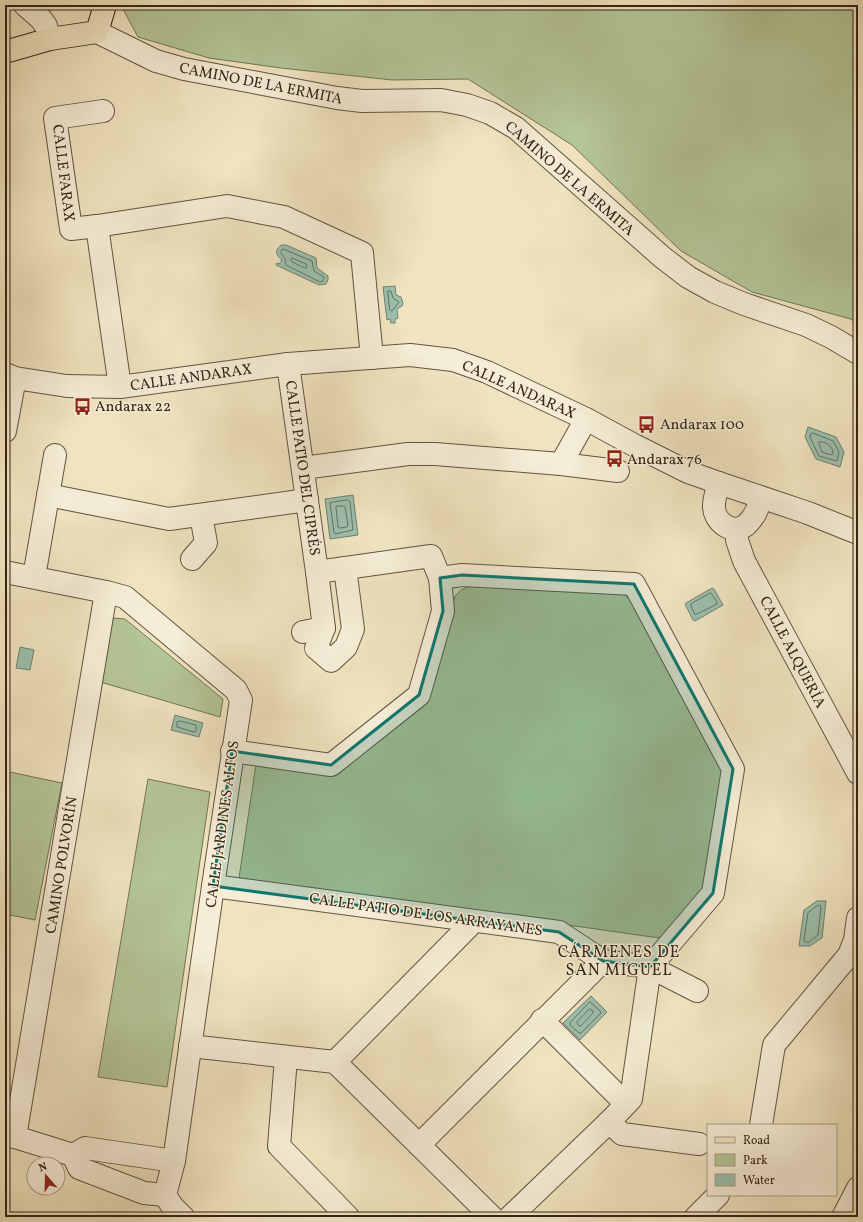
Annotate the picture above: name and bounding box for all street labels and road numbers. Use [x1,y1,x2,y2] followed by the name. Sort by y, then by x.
[177,58,345,111] street label: CAMINO DE LA ERMITA
[500,117,639,242] street label: CAMINO DE LA ERMITA
[46,123,79,223] street label: CALLE FARAX
[458,356,579,425] street label: CALLE ANDARAX
[129,360,253,397] street label: CALLE ANDARAX
[279,379,324,557] street label: CALLE PATIO DEL CIPRÉS
[753,593,830,713] street label: CALLE ALQUERÍA
[201,739,246,909] street label: CALLE JARDINES ALTOS
[41,795,84,935] street label: CAMINO POLVORÍN
[308,889,544,942] street label: CALLE PATIO DE LOS ARRAYANES

